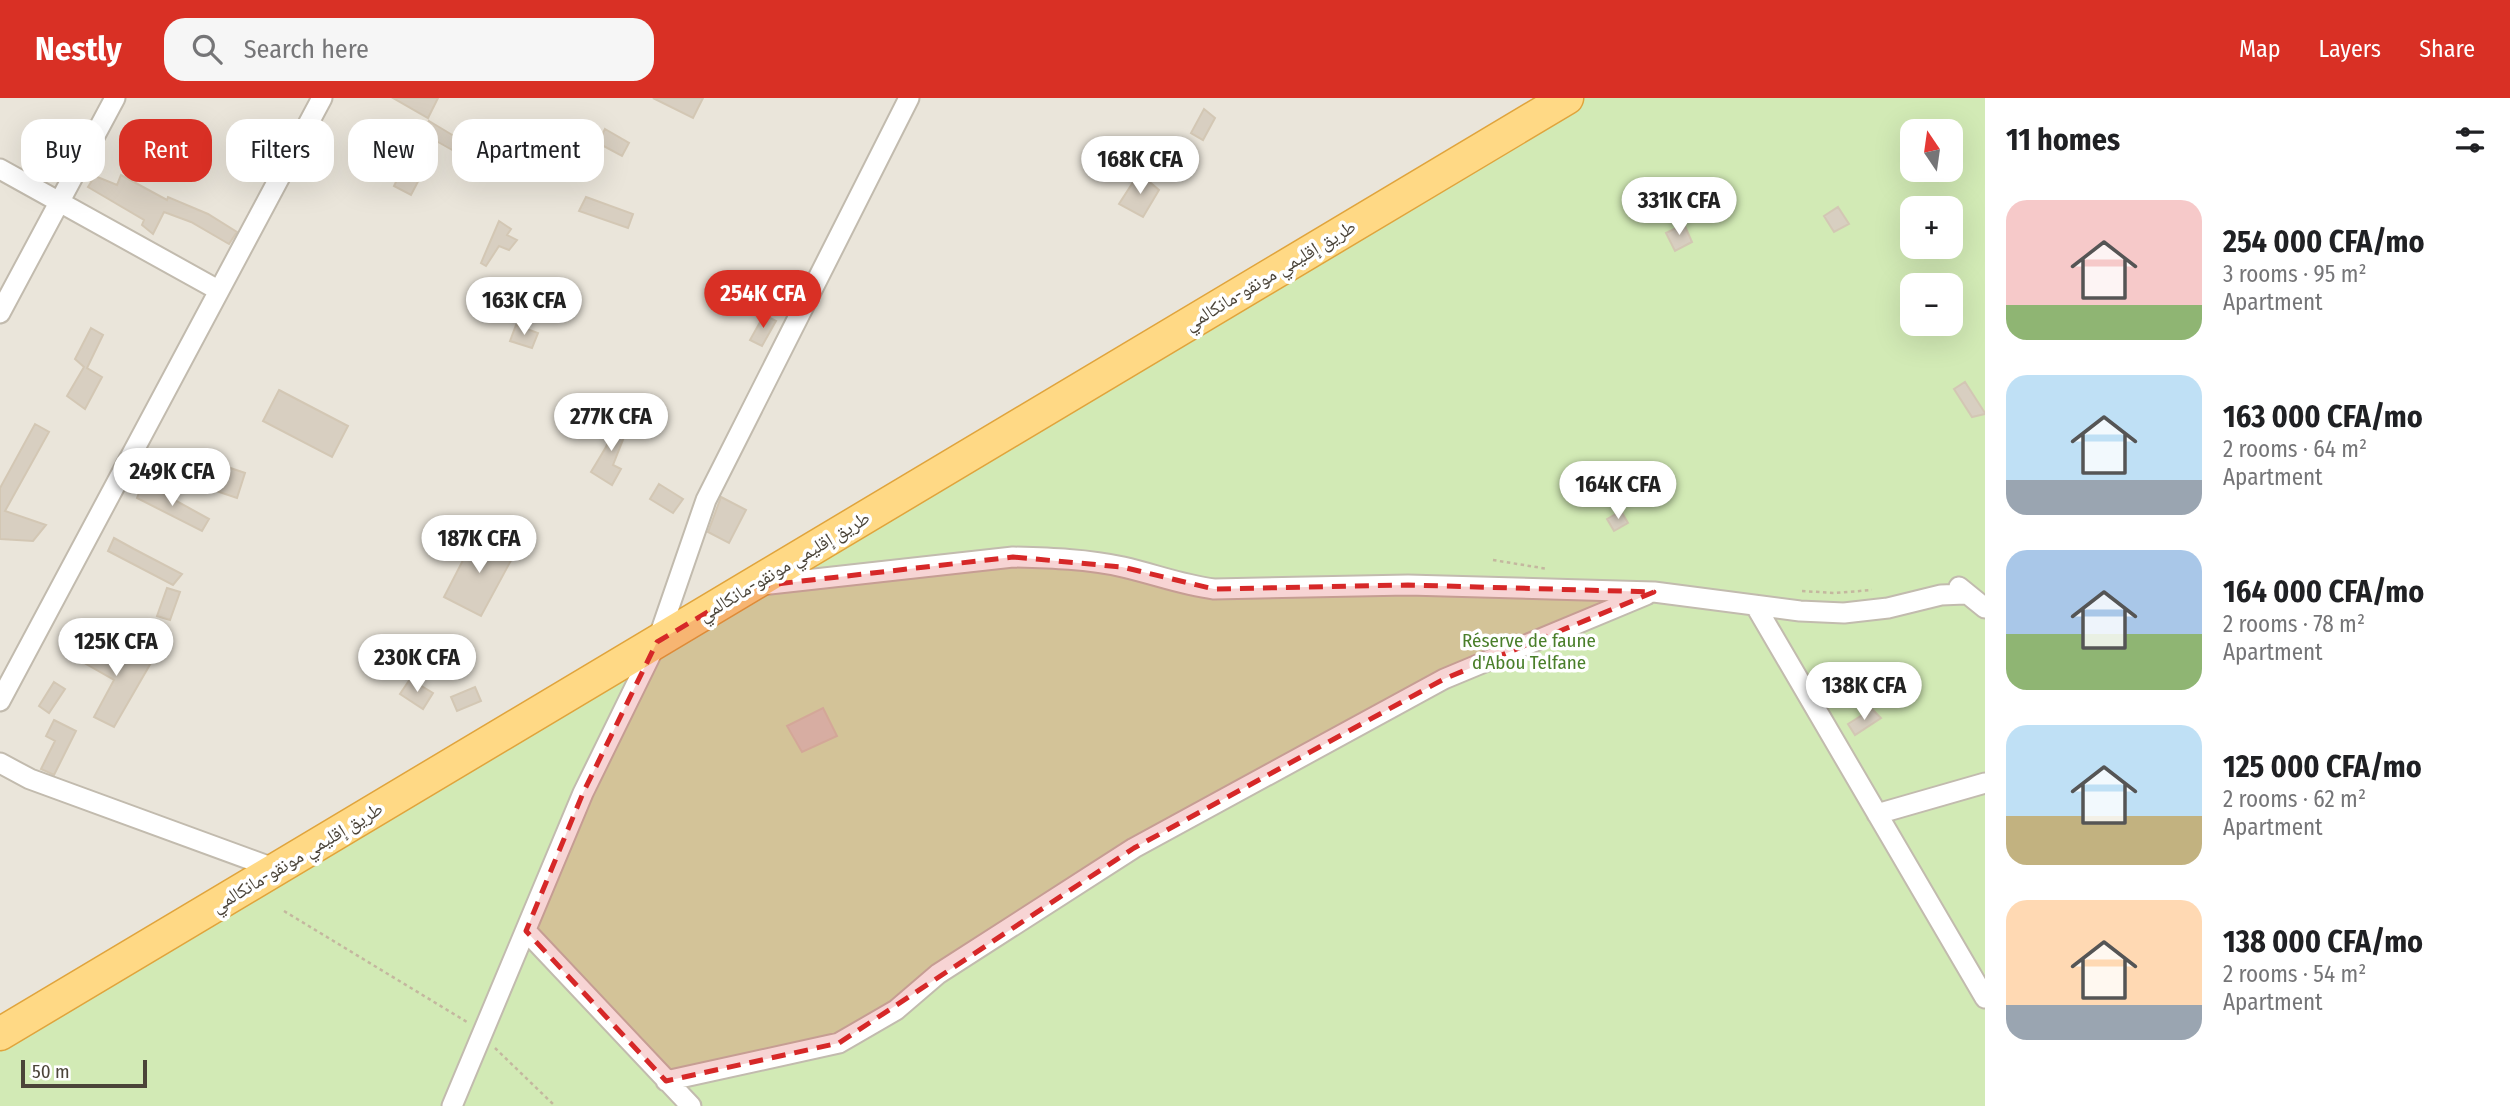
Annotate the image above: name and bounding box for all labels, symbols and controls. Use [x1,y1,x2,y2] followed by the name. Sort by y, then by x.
[164,18,654,81] search box
[35,29,122,69] text: Nestly
[188,30,226,68] icon: search
[244,34,369,65] text: Search here
[2239,35,2281,63] text: Map
[2319,35,2381,63] text: Layers
[2419,35,2475,63] text: Share
[21,119,105,182] chip: Buy
[119,119,212,182] chip: Rent
[226,119,334,182] chip: Filters
[348,119,438,182] chip: New
[452,119,604,182] chip: Apartment
[1900,119,1964,182] north arrow
[1900,119,1963,336] map controls
[2451,121,2489,159] icon: filters
[2006,122,2120,158] text: 11 homes
[1068,136,1212,196] pin: 168K CFA
[1097,145,1183,173] text: 168K CFA
[1607,178,1751,237] pin: 331K CFA
[1638,186,1720,214] text: 331K CFA
[1900,196,1963,259] button: +
[1180,215,1362,339] street label: طريق إقليمي مونقو-مانكالمي
[2223,224,2424,260] text: 254 000 CFA/mo
[2062,228,2146,312] icon: home
[2223,260,2367,288] text: 3 rooms · 95 m²
[691,271,835,330] pin: 254K CFA
[1900,273,1963,336] button: −
[452,278,596,337] pin: 163K CFA
[720,279,806,307] text: 254K CFA
[482,286,566,314] text: 163K CFA
[2223,288,2323,316] text: Apartment
[539,394,683,453] pin: 277K CFA
[2223,399,2423,435] text: 163 000 CFA/mo
[570,402,652,430] text: 277K CFA
[2062,403,2146,487] icon: home
[2223,435,2367,463] text: 2 rooms · 64 m²
[100,448,244,508] pin: 249K CFA
[129,457,215,485] text: 249K CFA
[1546,462,1690,521] pin: 164K CFA
[2223,463,2323,491] text: Apartment
[1575,470,1661,498] text: 164K CFA
[694,506,876,630] street label: طريق إقليمي مونقو-مانكالمي
[407,516,551,575] pin: 187K CFA
[437,524,521,552] text: 187K CFA
[2223,574,2424,610] text: 164 000 CFA/mo
[2062,578,2146,662] icon: home
[2223,610,2365,638] text: 2 rooms · 78 m²
[44,618,188,678] pin: 125K CFA
[74,627,158,655] text: 125K CFA
[1462,629,1596,674] park label: Réserve de faune d'Abou Telfane
[345,634,489,694] pin: 230K CFA
[2223,638,2323,666] text: Apartment
[374,643,460,671] text: 230K CFA
[1792,662,1936,722] pin: 138K CFA
[1822,671,1906,699] text: 138K CFA
[2223,749,2422,785] text: 125 000 CFA/mo
[2062,753,2146,837] icon: home
[2223,785,2366,813] text: 2 rooms · 62 m²
[207,797,389,921] street label: طريق إقليمي مونقو-مانكالمي
[2223,813,2323,841] text: Apartment
[2223,924,2423,960] text: 138 000 CFA/mo
[2062,928,2146,1012] icon: home
[2223,960,2366,988] text: 2 rooms · 54 m²
[2223,988,2323,1016] text: Apartment
[21,1057,147,1089] scale bar
[32,1060,70,1083] text: 50 m

